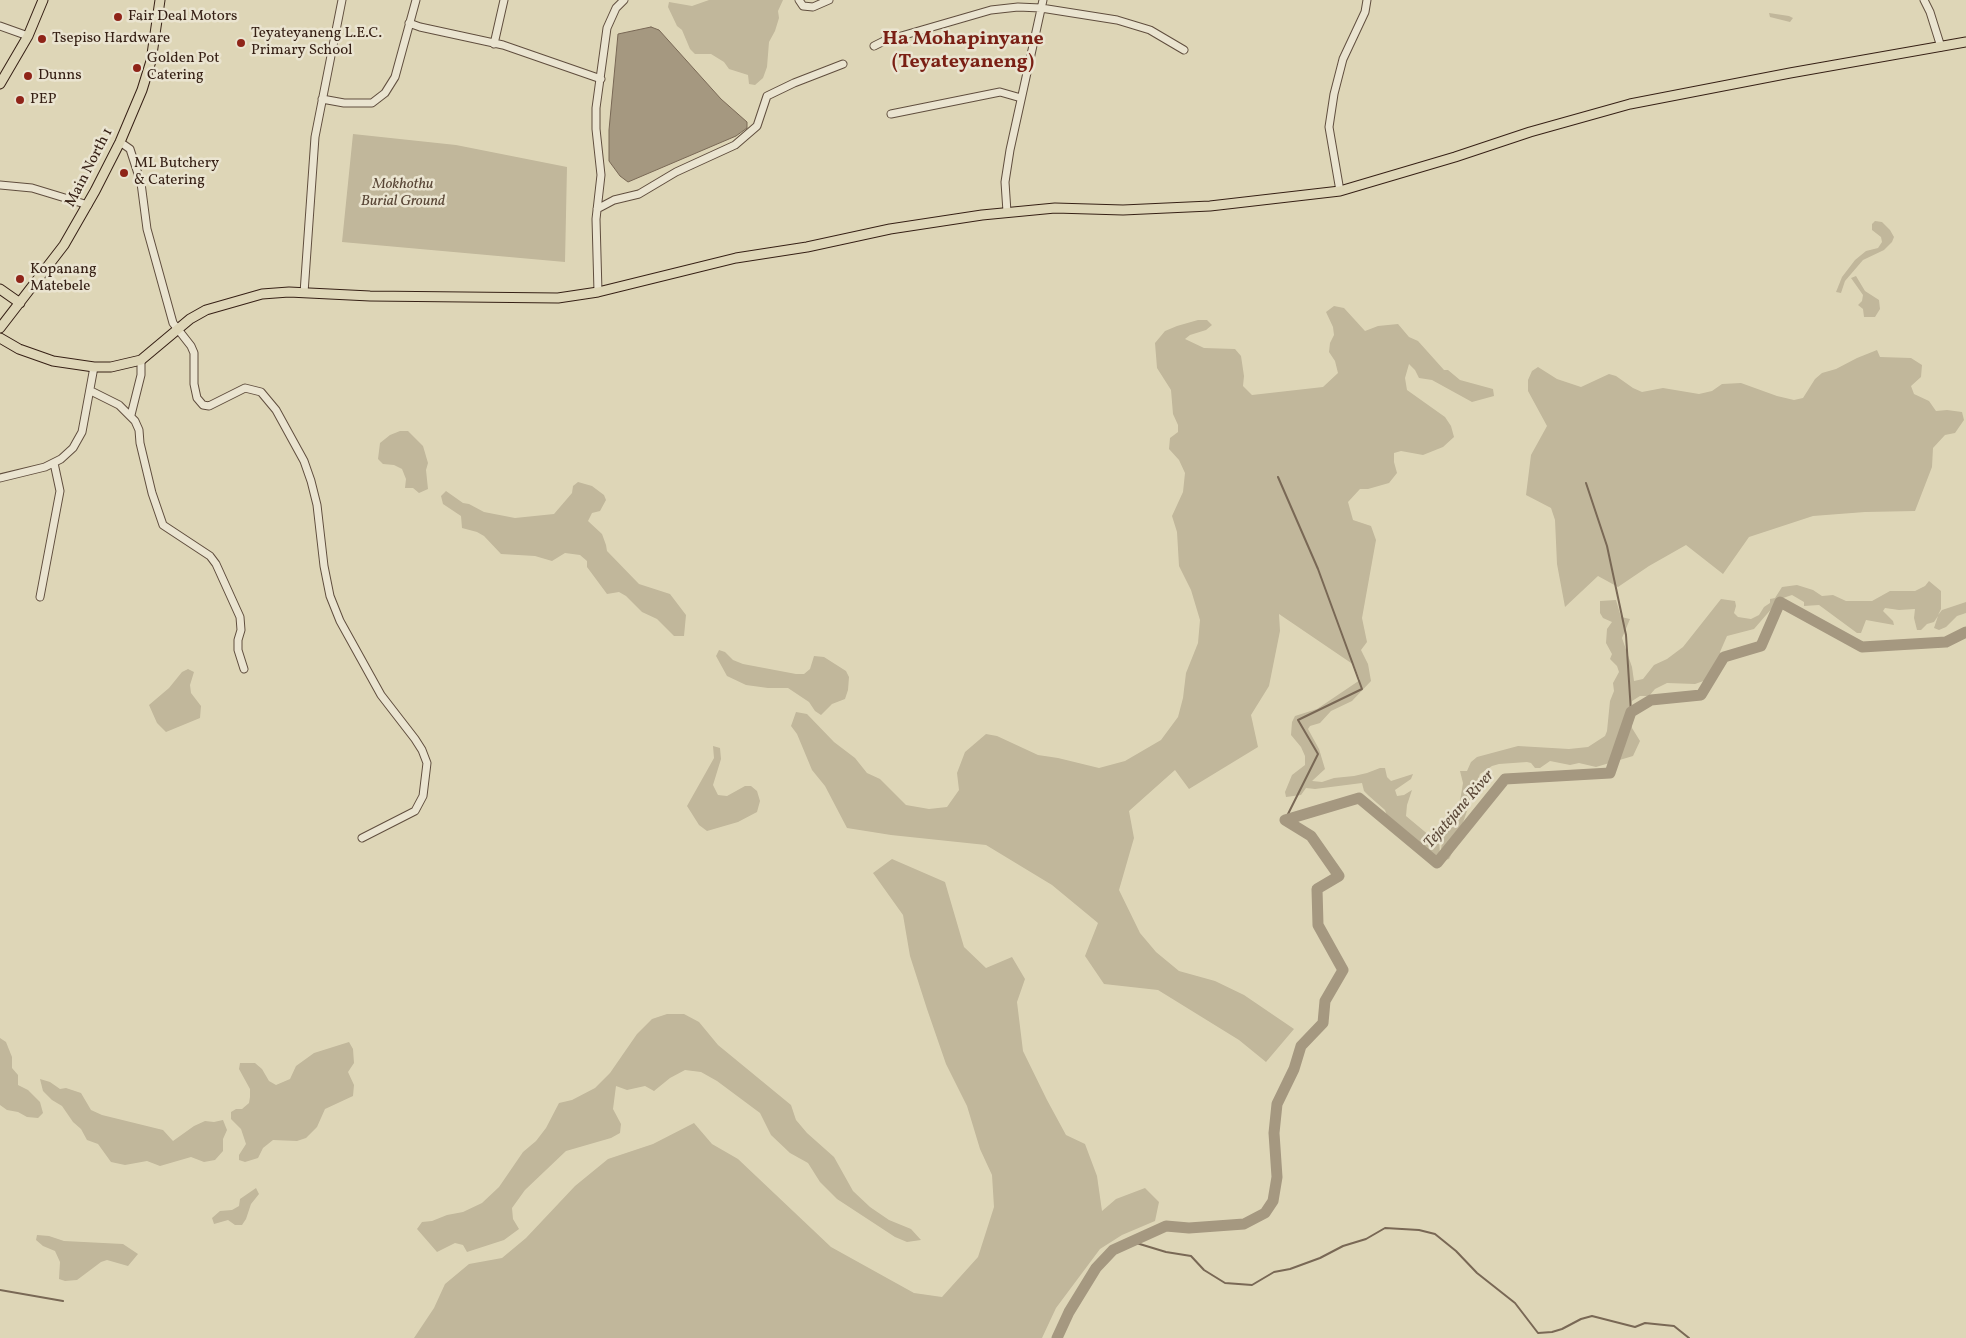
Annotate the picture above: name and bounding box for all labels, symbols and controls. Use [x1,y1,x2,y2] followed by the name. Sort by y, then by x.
[128,8,237,26] place label: Fair Deal Motors
[112,11,124,23] marker: Fair Deal Motors
[251,25,382,60] place label: Teyateyaneng L.E.C. Primary School
[882,28,1044,75] district label: Ha Mohapinyane (Teyateyaneng)
[52,30,170,48] place label: Tsepiso Hardware
[36,33,48,45] marker: Tsepiso Hardware
[235,37,247,49] marker: Teyateyaneng L.E.C. Primary School
[147,50,219,85] place label: Golden Pot Catering
[131,62,143,74] marker: Golden Pot Catering
[38,67,82,85] place label: Dunns
[22,70,34,82] marker: Dunns
[30,91,56,109] place label: PEP
[14,94,26,106] marker: PEP
[62,125,118,211] street label: Main North 1
[134,155,219,190] place label: ML Butchery & Catering
[118,167,130,179] marker: ML Butchery & Catering
[361,176,445,211] park label: Mokhothu Burial Ground
[30,261,97,296] place label: Kopanang Matebele
[14,273,26,285] marker: Kopanang Matebele
[1421,767,1499,853] water label: Tejatejane River

